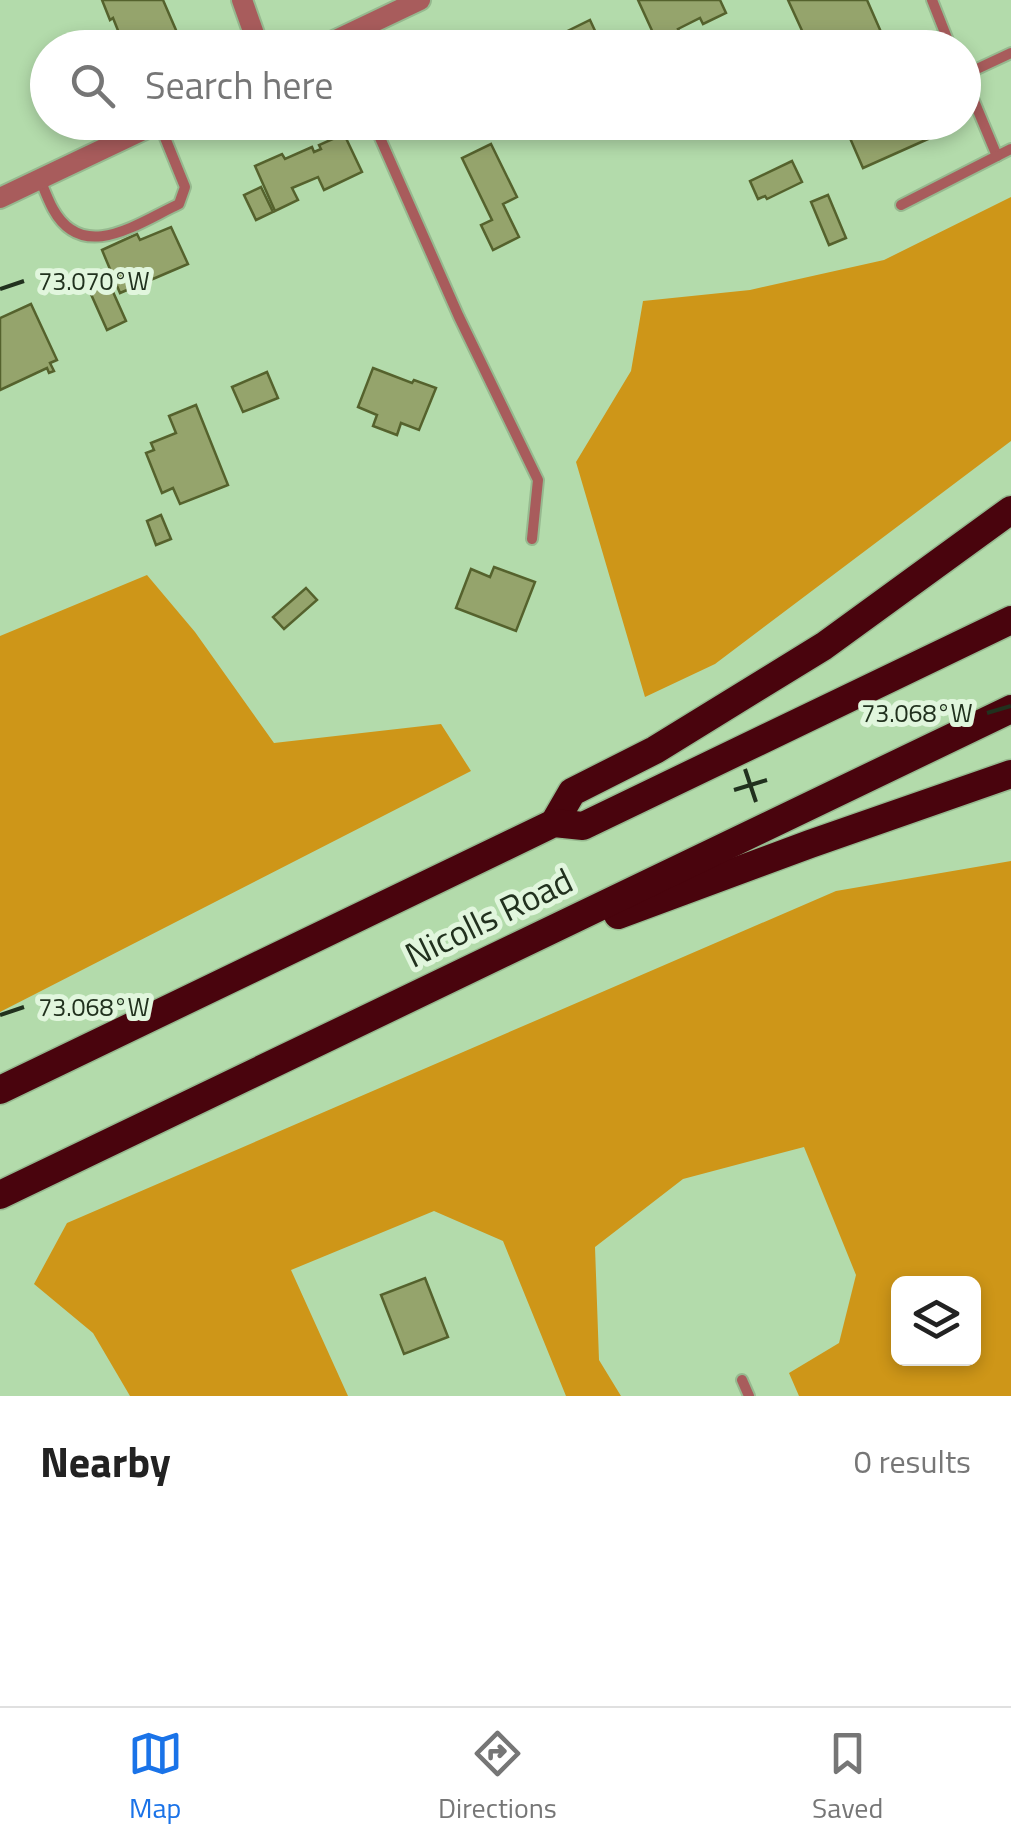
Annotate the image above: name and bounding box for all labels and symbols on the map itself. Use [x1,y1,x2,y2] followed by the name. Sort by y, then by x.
[38,262,150,300] text: 73.070°W
[861,694,973,732] text: 73.068°W
[395,853,582,981] street label: Nicolls Road
[38,988,150,1026] text: 73.068°W

